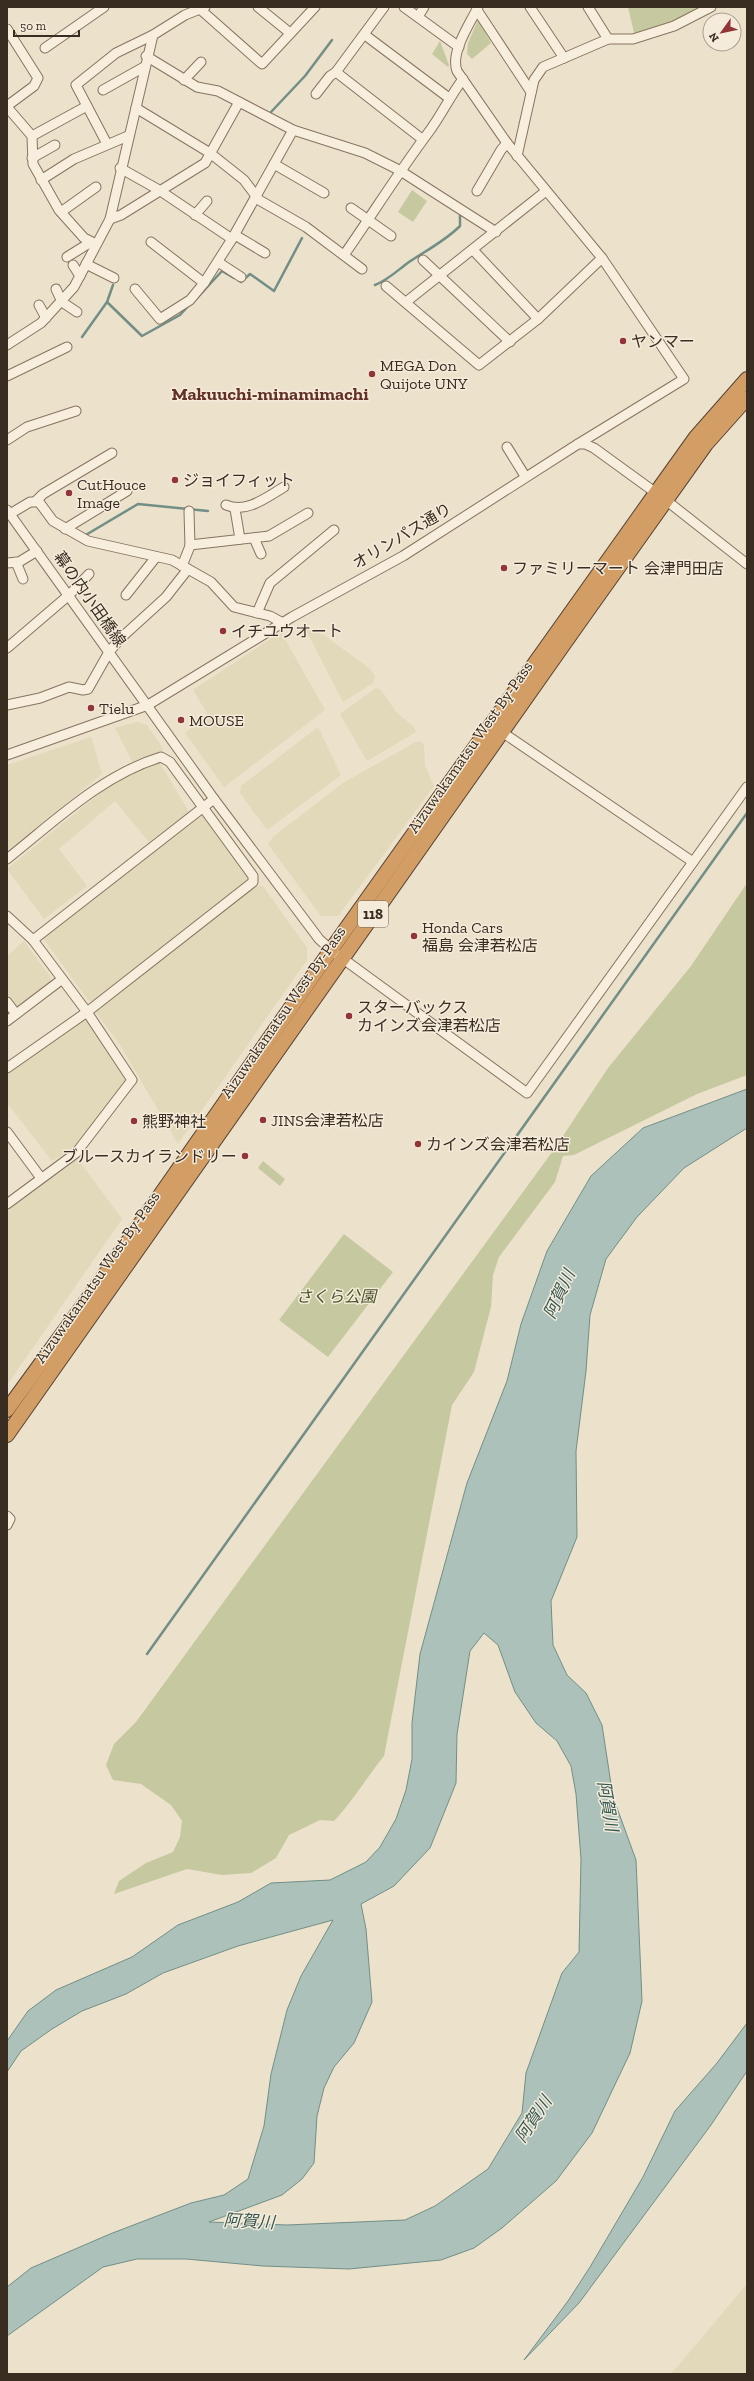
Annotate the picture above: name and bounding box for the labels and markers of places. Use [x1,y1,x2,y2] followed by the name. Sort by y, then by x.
[631,332,695,351] place label: ヤンマー
[618,336,628,346] marker: ヤンマー
[380,356,468,393] place label: MEGA Don Quijote UNY
[367,369,377,379] marker: MEGA Don Quijote UNY
[183,471,295,490] place label: ジョイフィット
[77,475,146,512] place label: CutHouce Image
[170,475,180,485] marker: ジョイフィット
[64,488,74,498] marker: CutHouce Image
[512,559,724,578] place label: ファミリーマート 会津門田店
[499,563,509,573] marker: ファミリーマート 会津門田店
[231,622,343,641] place label: イチユウオート
[218,626,228,636] marker: イチユウオート
[99,699,134,718] place label: Tielu
[86,703,96,713] marker: Tielu
[189,711,244,730] place label: MOUSE
[176,715,186,725] marker: MOUSE
[422,918,538,955] place label: Honda Cars 福島 会津若松店
[409,931,419,941] marker: Honda Cars 福島 会津若松店
[357,998,501,1035] place label: スターバックス カインズ会津若松店
[344,1011,354,1021] marker: スターバックス カインズ会津若松店
[271,1111,384,1130] place label: JINS会津若松店
[142,1112,206,1131] place label: 熊野神社
[258,1115,268,1125] marker: JINS会津若松店
[129,1116,139,1126] marker: 熊野神社
[426,1135,570,1154] place label: カインズ会津若松店
[413,1139,423,1149] marker: カインズ会津若松店
[62,1147,237,1166] place label: ブルースカイランドリー
[240,1151,250,1161] marker: ブルースカイランドリー

